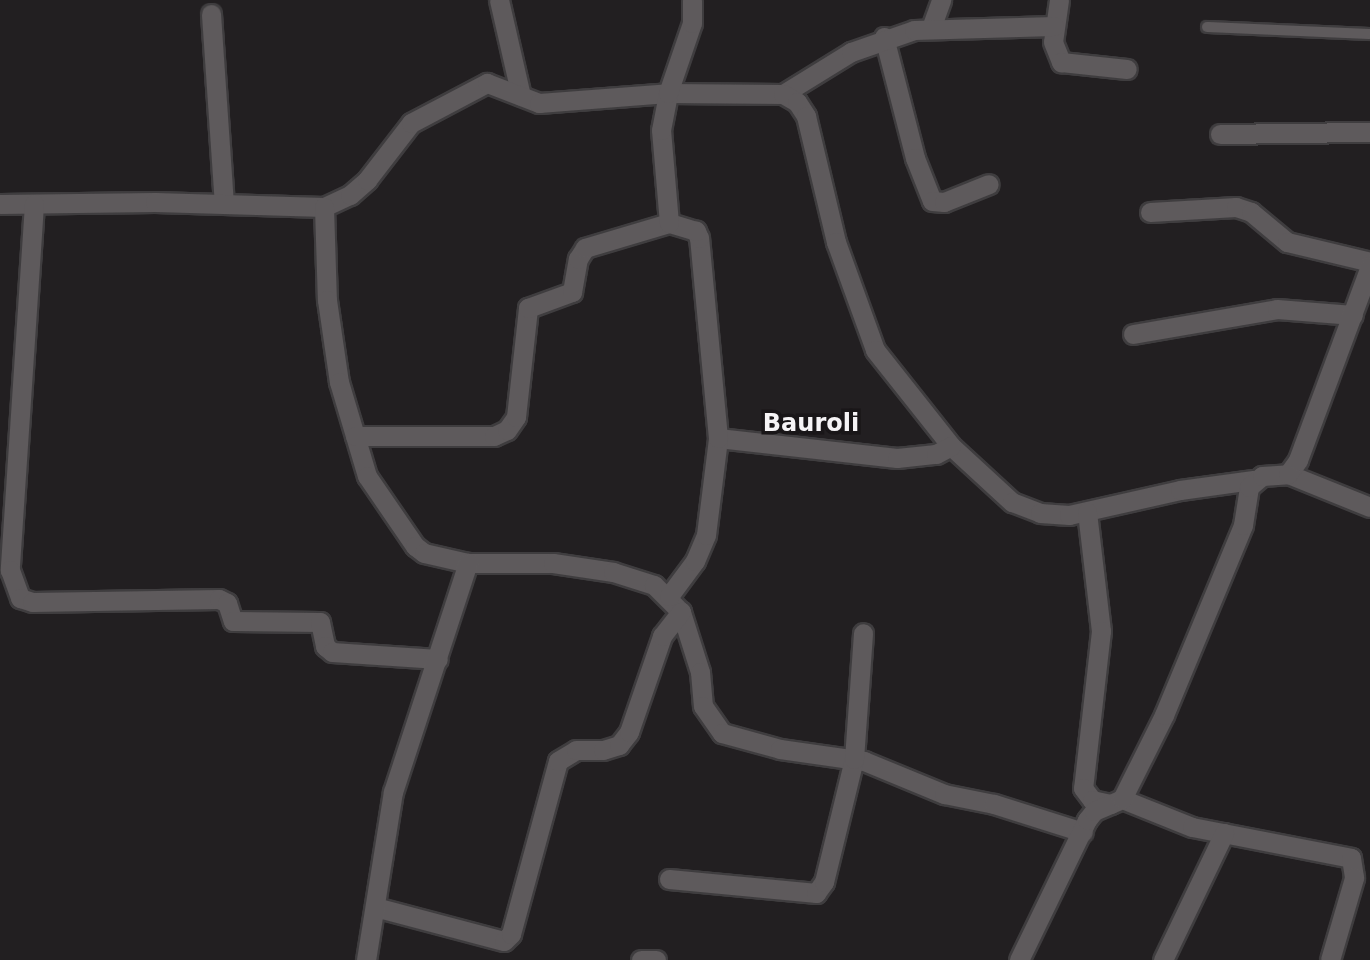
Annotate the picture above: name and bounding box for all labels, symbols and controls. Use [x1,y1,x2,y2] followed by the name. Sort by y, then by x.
[763,410,859,438] district label: Bauroli

